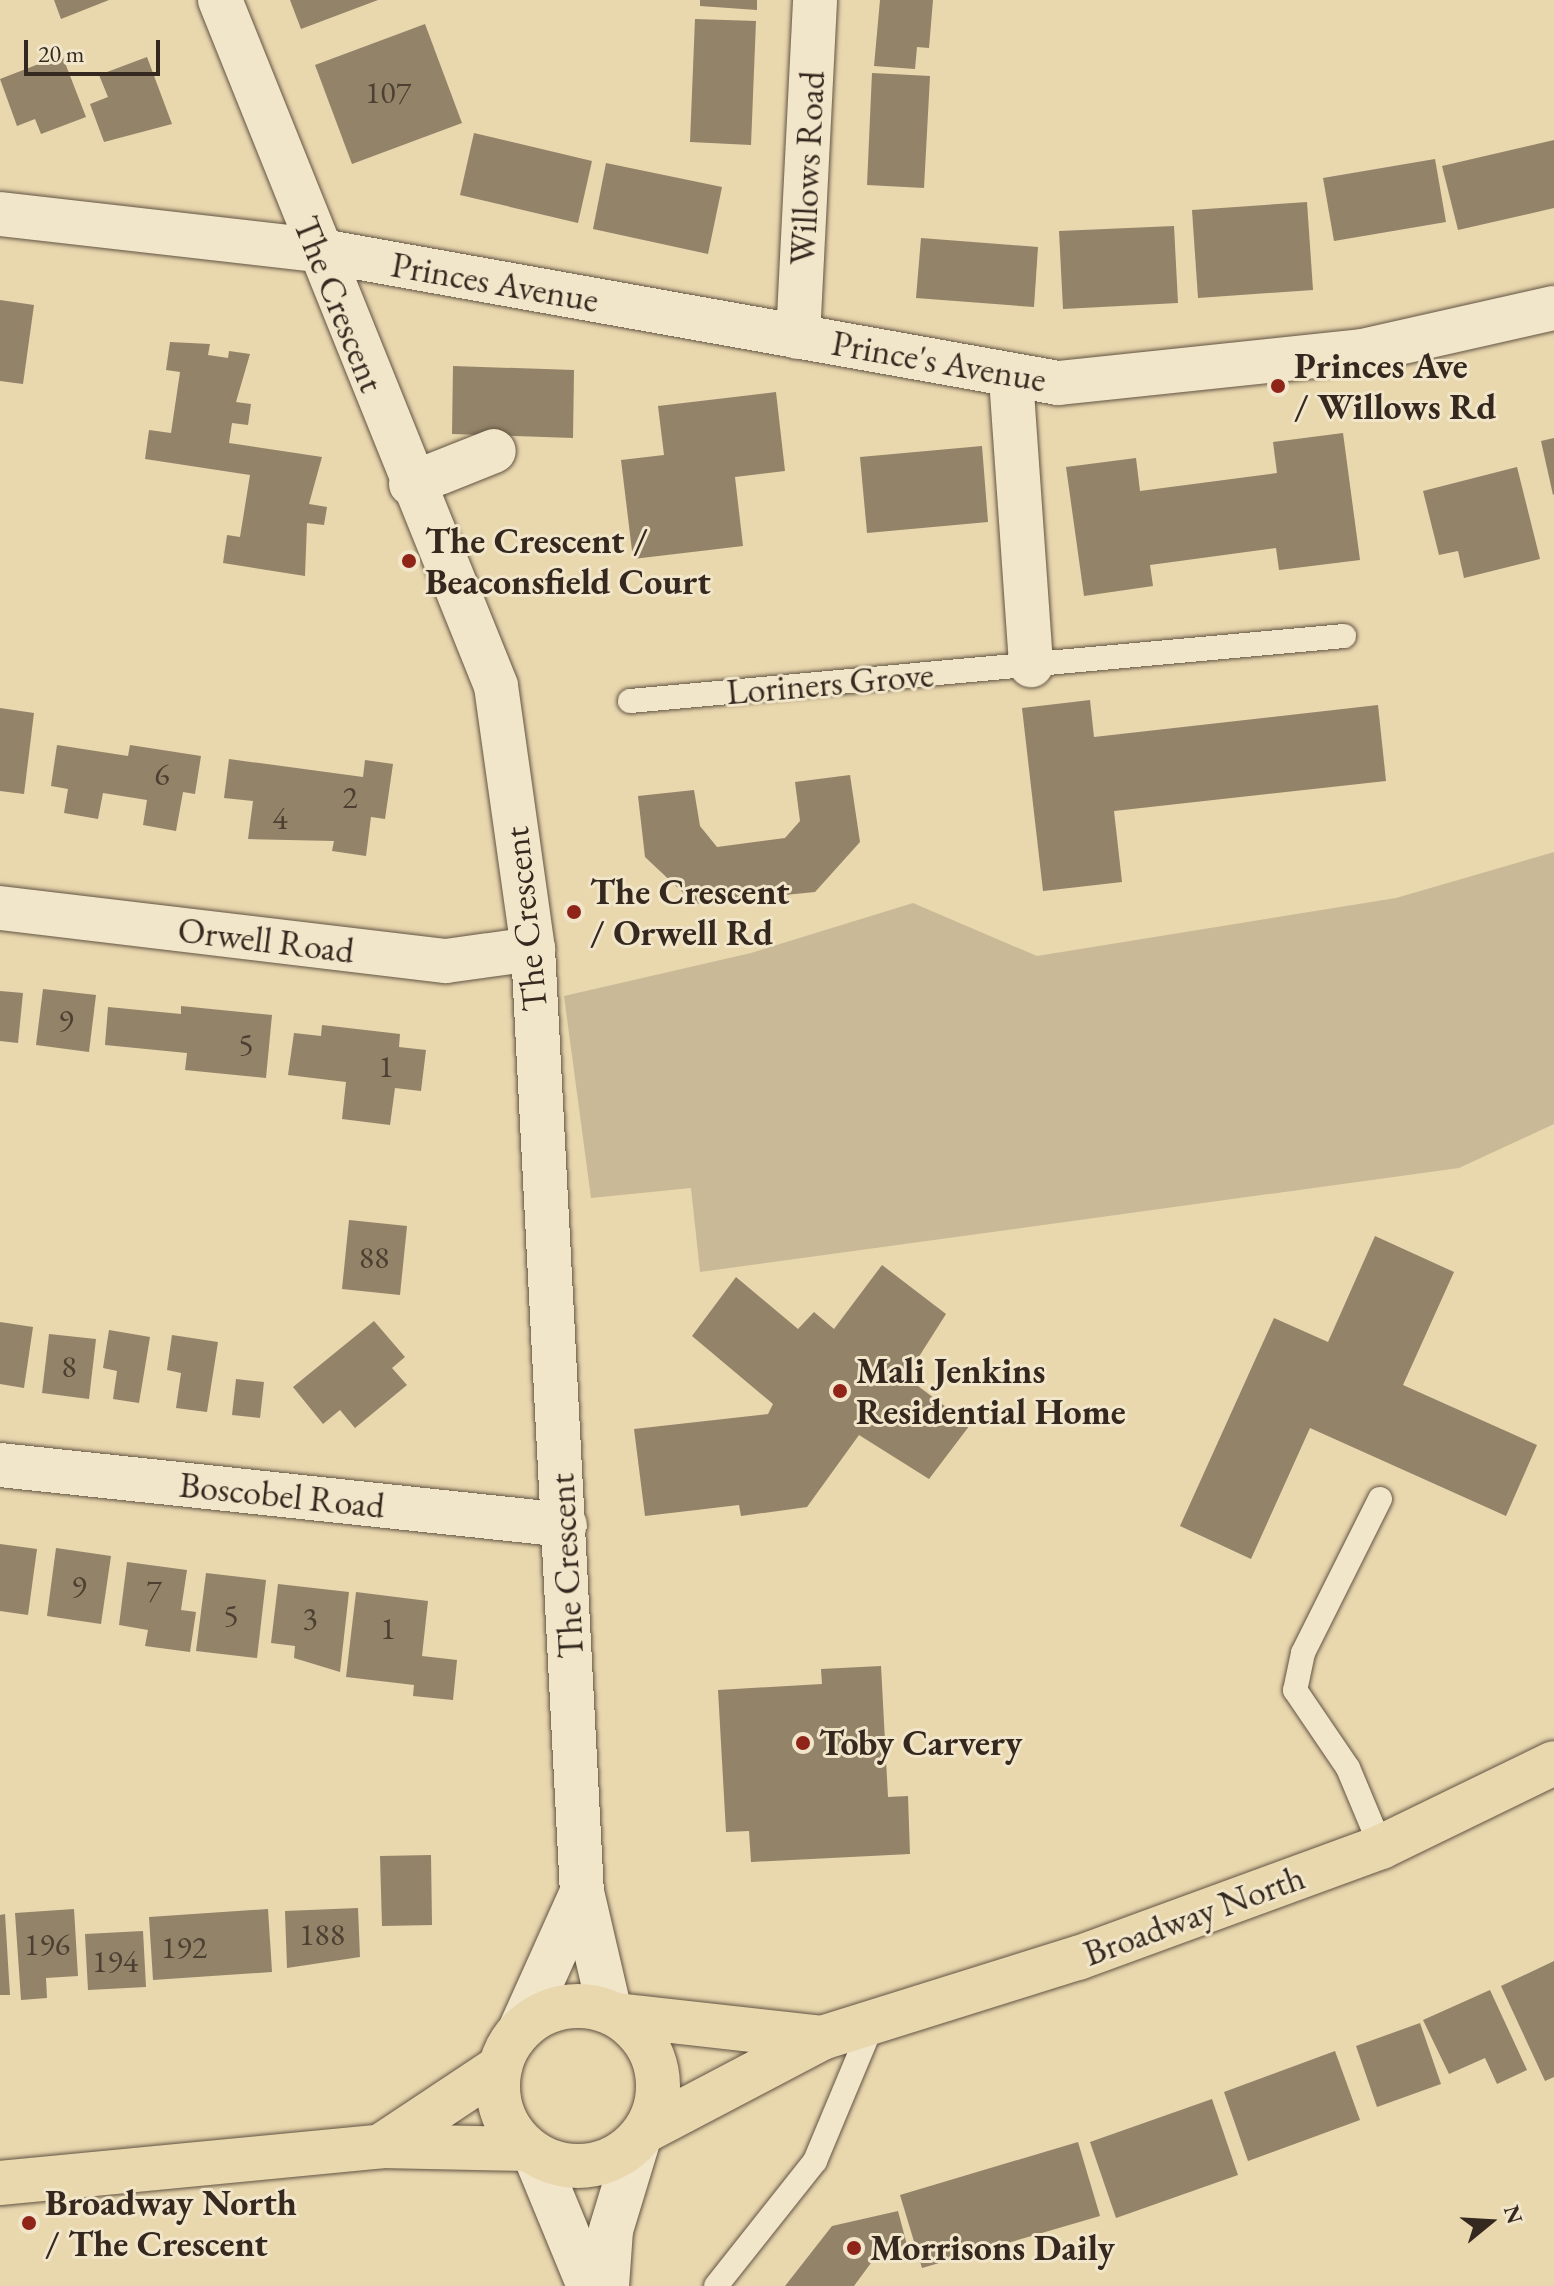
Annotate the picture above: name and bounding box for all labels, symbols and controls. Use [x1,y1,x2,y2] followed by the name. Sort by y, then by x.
[28,24,164,74] scale bar
[38,38,85,69] text: 20 m
[780,70,834,266] street label: Willows Road
[365,73,411,111] house number: 107
[284,210,394,398] street label: The Crescent
[388,243,602,321] street label: Princes Avenue
[828,321,1050,401] street label: Prince's Avenue
[1294,343,1497,428] place label: Princes Ave / Willows Rd
[1269,377,1287,395] marker: Princes Ave / Willows Rd
[425,518,711,603] place label: The Crescent / Beaconsfield Court
[400,552,418,570] marker: The Crescent / Beaconsfield Court
[724,652,936,714] street label: Loriners Grove
[154,755,170,793] house number: 6
[342,778,358,816] house number: 2
[272,799,288,837] house number: 4
[494,825,556,1013] street label: The Crescent
[590,869,790,954] place label: The Crescent / Orwell Rd
[565,903,583,921] marker: The Crescent / Orwell Rd
[175,908,357,972] street label: Orwell Road
[58,1001,74,1039] house number: 9
[238,1025,254,1063] house number: 5
[378,1047,394,1085] house number: 1
[359,1238,389,1276] house number: 88
[61,1347,77,1385] house number: 8
[856,1348,1126,1433] place label: Mali Jenkins Residential Home
[831,1382,849,1400] marker: Mali Jenkins Residential Home
[177,1463,387,1527] street label: Boscobel Road
[540,1472,592,1660] street label: The Crescent
[71,1567,87,1605] house number: 9
[146,1571,162,1609] house number: 7
[223,1596,239,1634] house number: 5
[302,1599,318,1637] house number: 3
[380,1609,396,1647] house number: 1
[819,1721,1022,1765] place label: Toby Carvery
[794,1734,812,1752] marker: Toby Carvery
[1078,1855,1310,1975] street label: Broadway North
[299,1915,345,1953] house number: 188
[24,1925,70,1963] house number: 196
[161,1928,207,1966] house number: 192
[92,1942,138,1980] house number: 194
[45,2180,297,2265] place label: Broadway North / The Crescent
[1450,2182,1530,2262] north arrow
[1497,2201,1530,2227] text: N
[20,2214,38,2232] marker: Broadway North / The Crescent
[870,2226,1115,2270] place label: Morrisons Daily
[845,2239,863,2257] marker: Morrisons Daily

